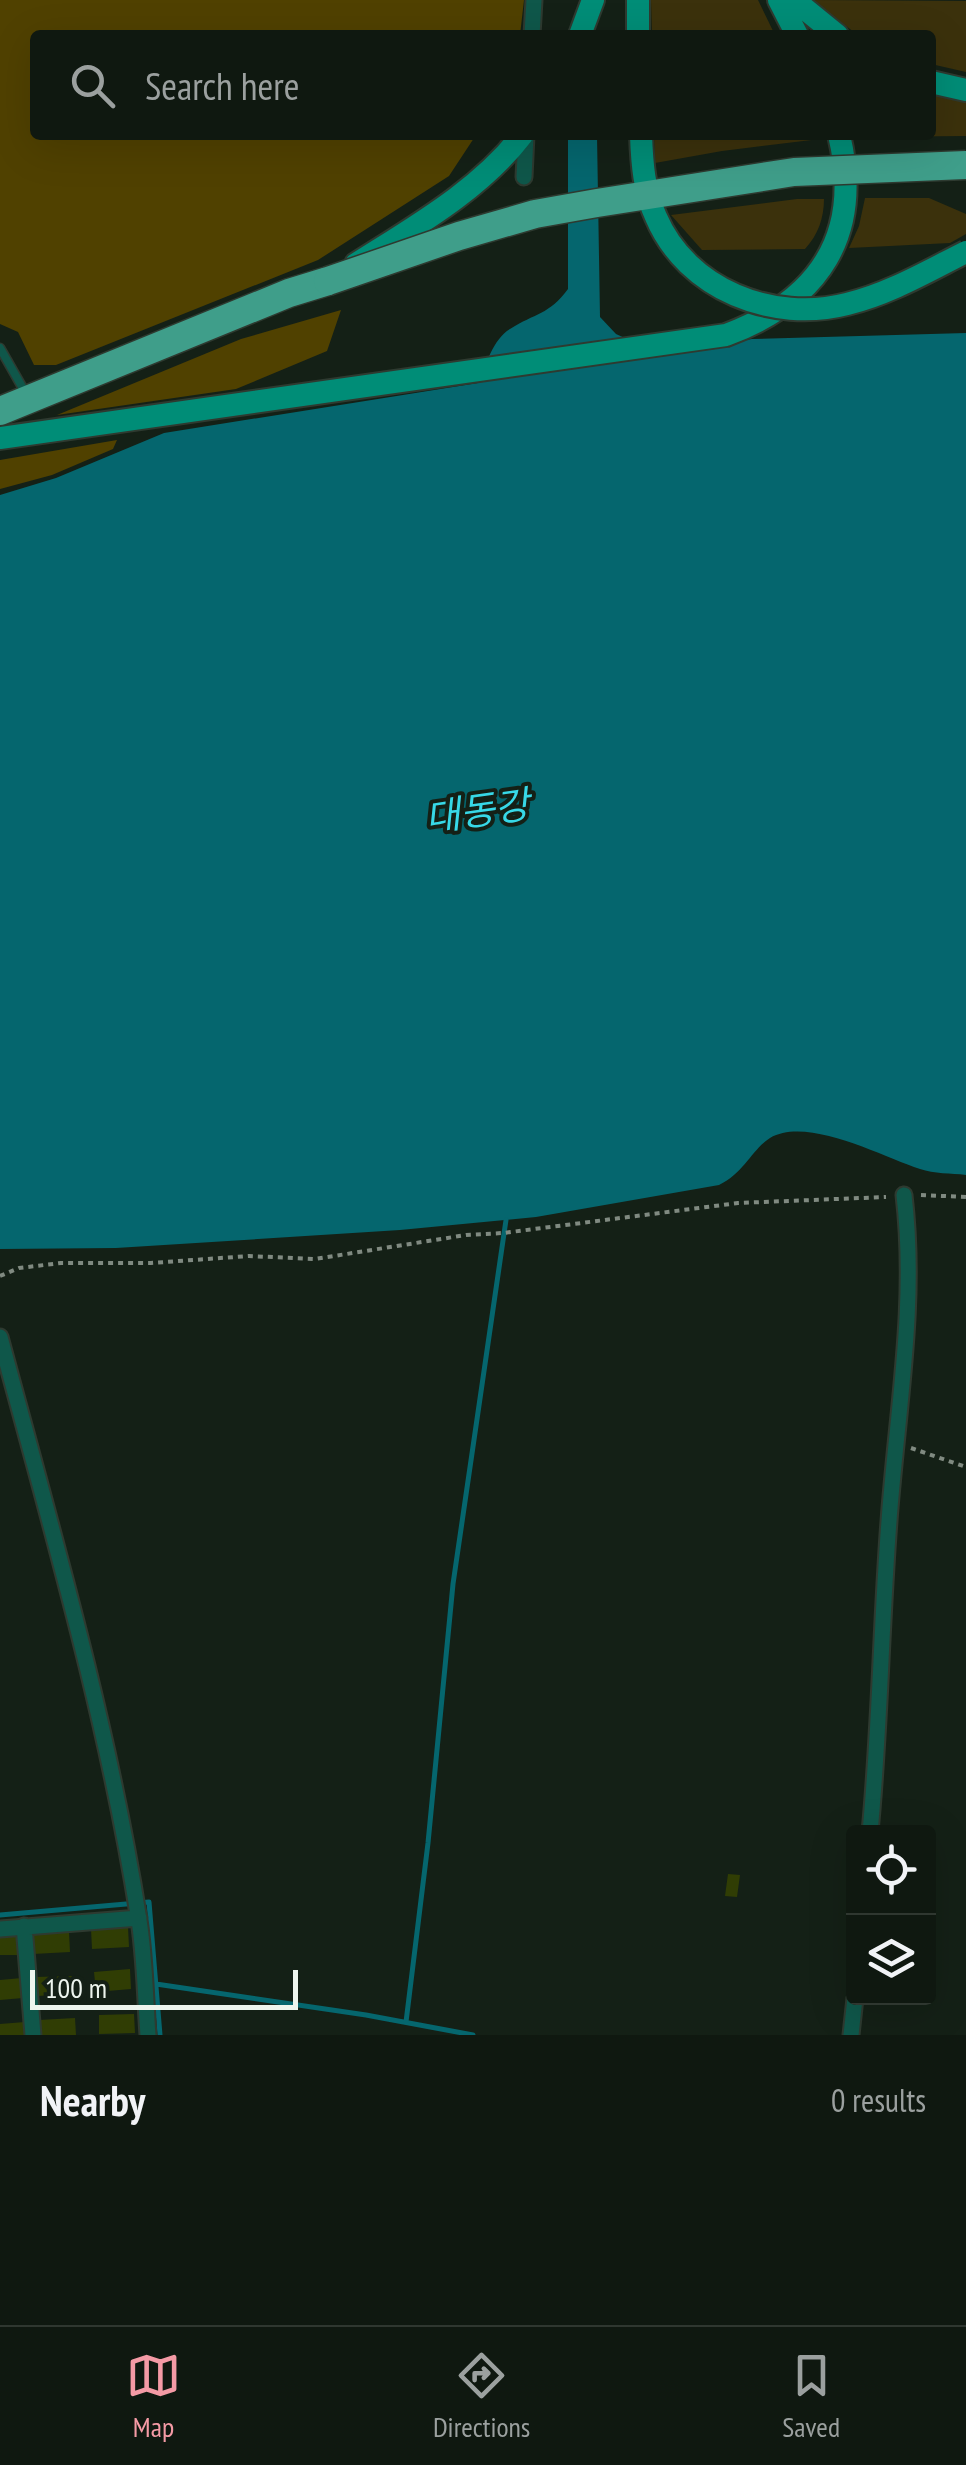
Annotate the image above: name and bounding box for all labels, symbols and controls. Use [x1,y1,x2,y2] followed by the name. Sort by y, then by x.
[30,30,936,140] search box
[65,58,120,113] icon: search
[145,61,299,110] text: Search here
[422,778,537,842] water label: 대동강
[846,1825,936,2005] map controls
[846,1825,936,1915] button: locate
[846,1915,936,2005] button: layers
[30,1965,298,2010] scale bar
[45,1969,107,2006] text: 100 m
[40,2073,145,2128] text: Nearby
[831,2079,926,2121] text: 0 results
[126,2348,181,2445] tab: Map
[433,2348,530,2445] tab: Directions
[782,2348,840,2445] tab: Saved

